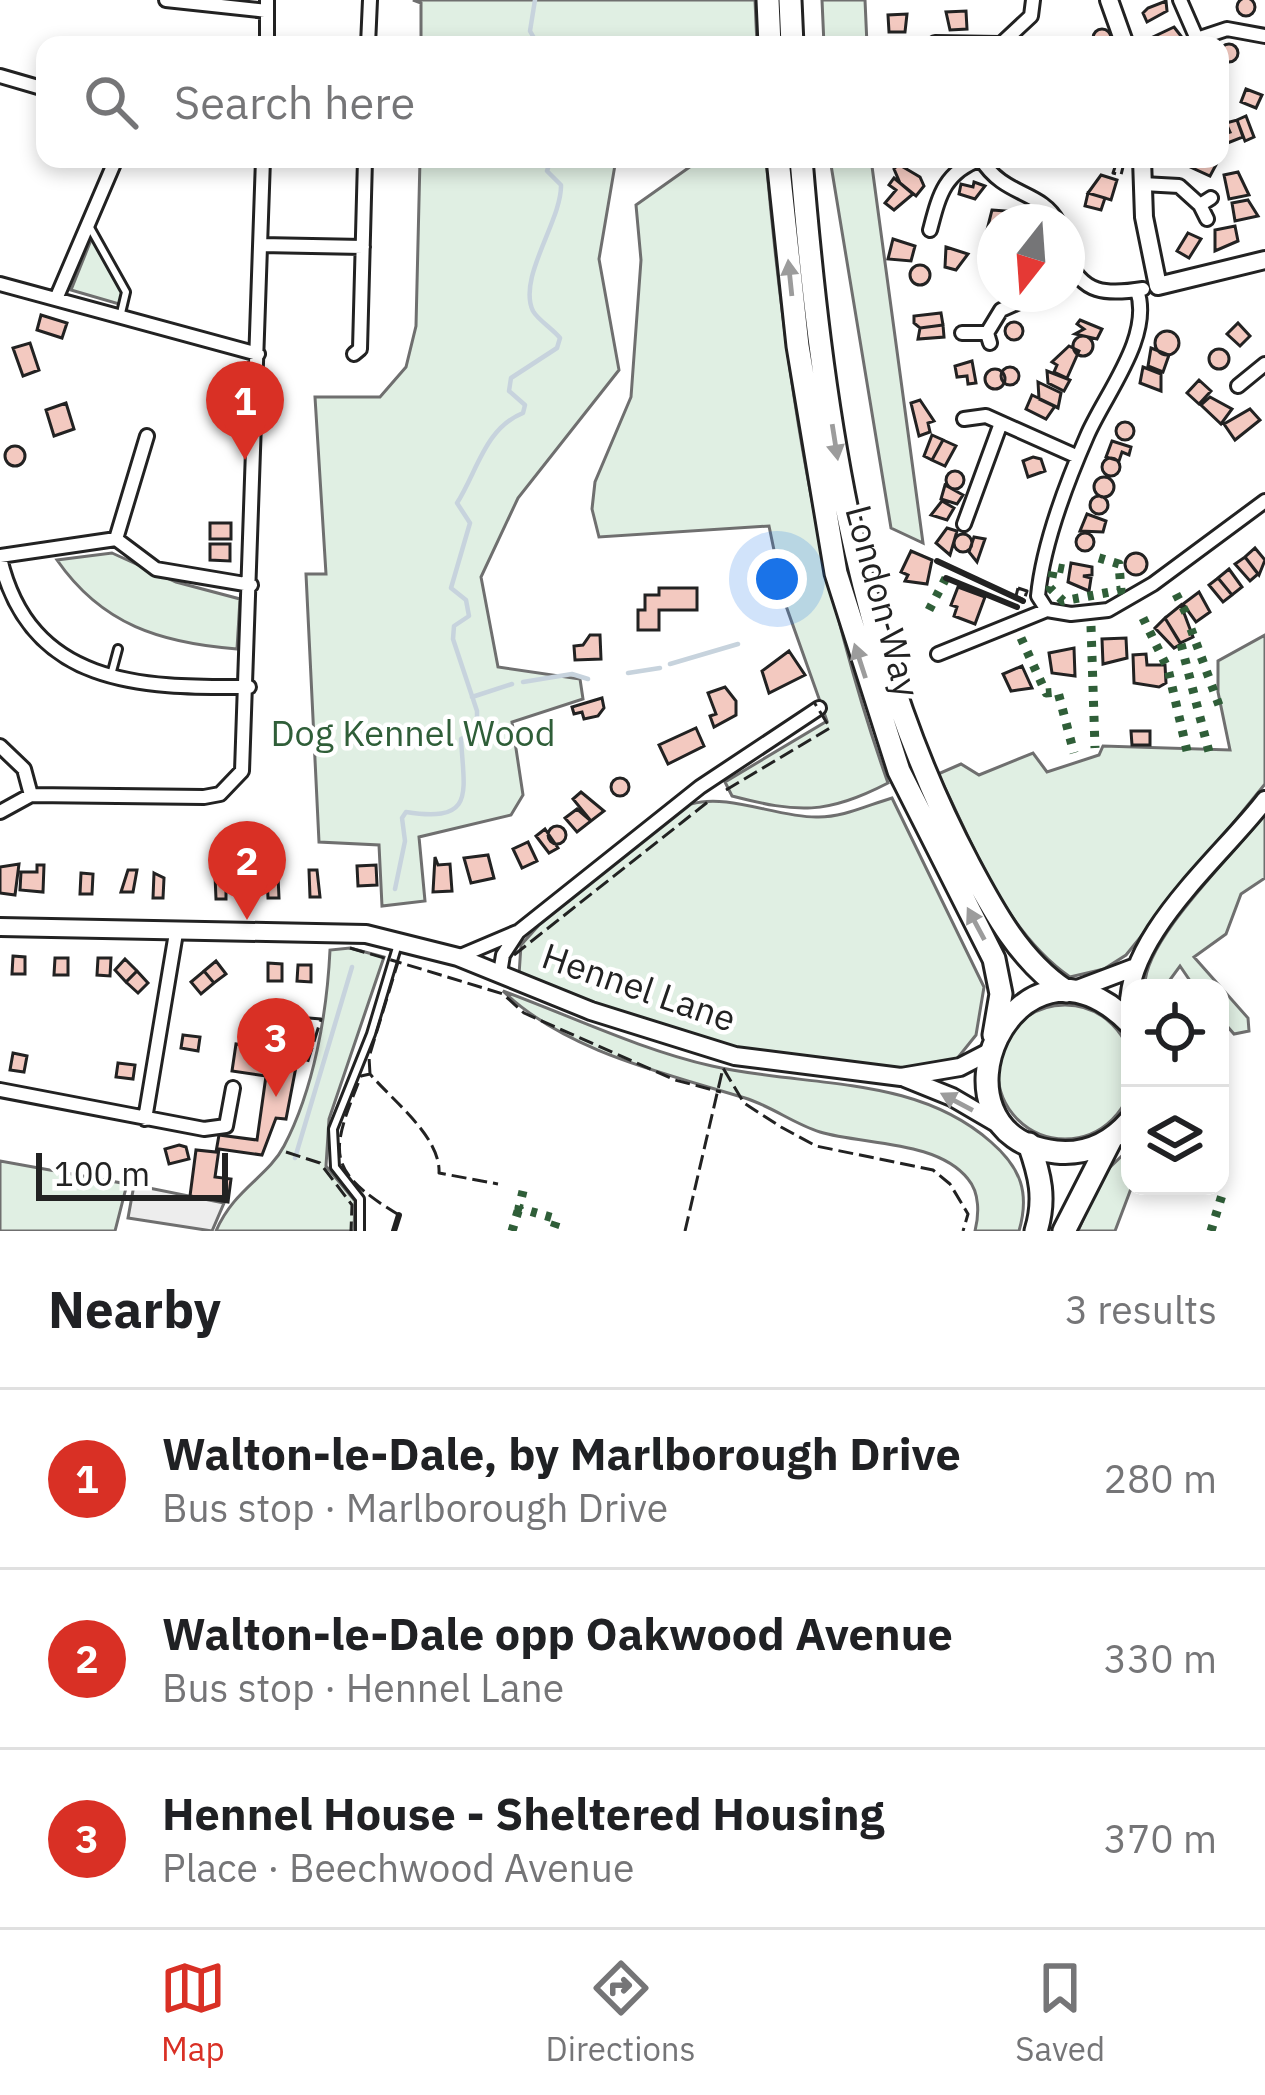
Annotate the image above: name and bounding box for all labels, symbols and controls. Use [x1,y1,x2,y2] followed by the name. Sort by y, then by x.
[36,36,1229,168] search box
[78,69,144,135] icon: search
[174,73,415,131] text: Search here
[977,204,1085,312] north arrow
[780,259,799,296] one-way arrow
[206,361,284,460] pin: 1
[826,424,845,461] one-way arrow
[835,500,932,702] street label: London Way
[747,549,807,609] your location
[850,642,868,679] one-way arrow
[270,709,556,756] park label: Dog Kennel Wood
[208,821,286,920] pin: 2
[966,907,987,941] one-way arrow
[536,931,742,1042] street label: Hennel Lane
[1121,979,1229,1195] map controls
[1121,979,1229,1087] button: locate
[237,998,315,1097] pin: 3
[1121,1087,1229,1195] button: layers
[940,1092,974,1113] one-way arrow
[36,1147,228,1200] scale bar
[54,1152,150,1195] text: 100 m
[48,1276,221,1342] text: Nearby
[1065,1284,1217,1335] text: 3 results
[162,1424,961,1482] text: Walton-le-Dale, by Marlborough Drive
[75,1453,99,1504] text: 1
[1104,1453,1217,1504] text: 280 m
[162,1482,668,1533] text: Bus stop · Marlborough Drive
[162,1604,953,1662] text: Walton-le-Dale opp Oakwood Avenue
[75,1633,99,1684] text: 2
[1104,1633,1217,1684] text: 330 m
[162,1662,564,1713] text: Bus stop · Hennel Lane
[162,1784,884,1842] text: Hennel House - Sheltered Housing
[75,1813,99,1864] text: 3
[1104,1813,1217,1864] text: 370 m
[162,1842,634,1893] text: Place · Beechwood Avenue
[160,1955,226,2070] tab: Map
[546,1955,696,2070] tab: Directions
[1015,1955,1105,2070] tab: Saved

